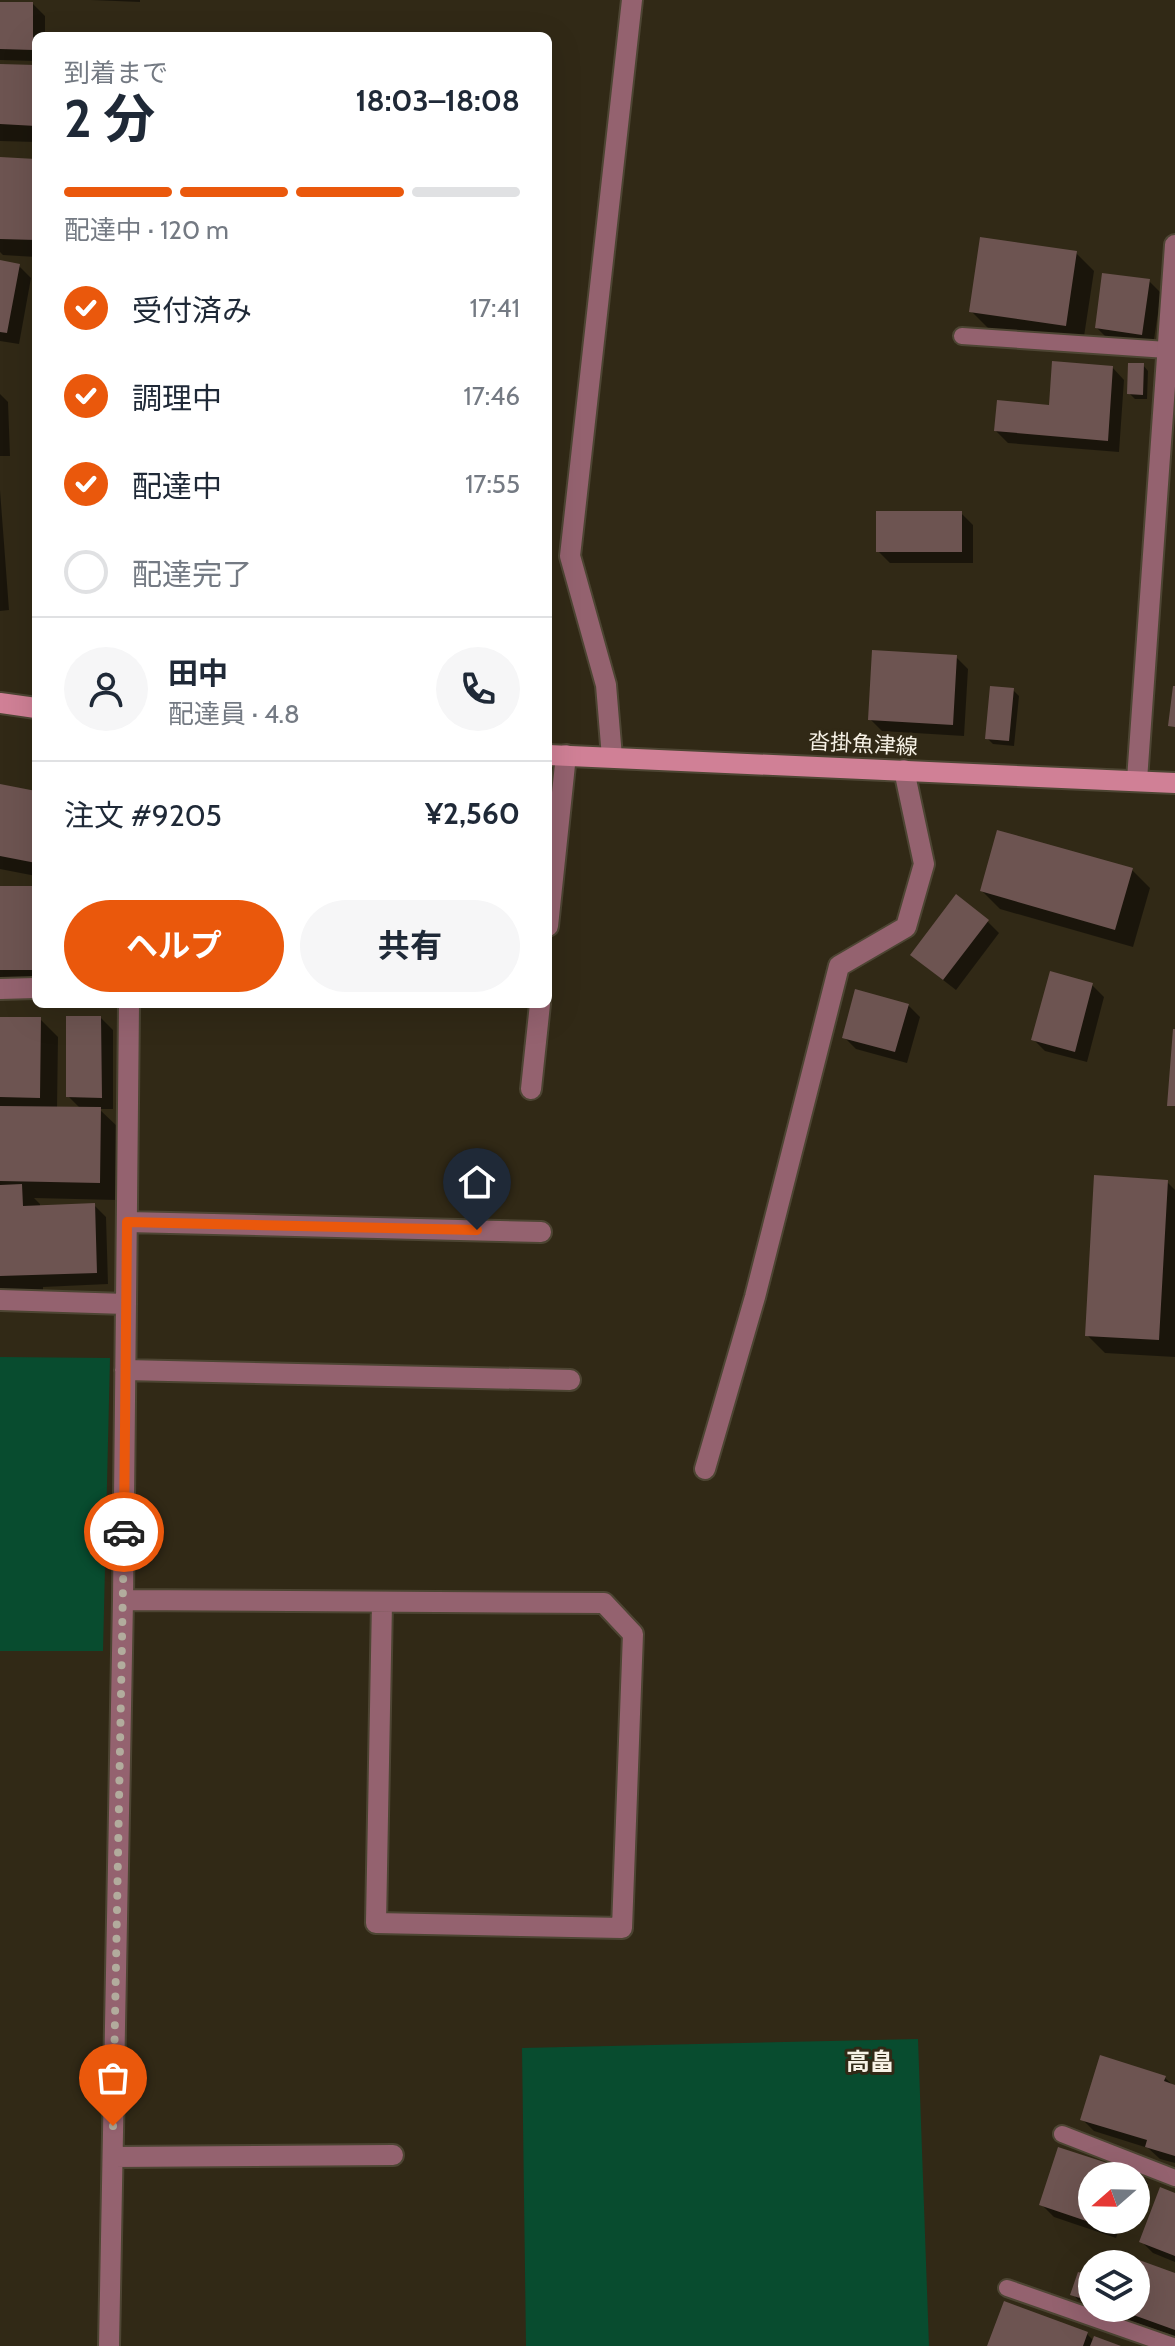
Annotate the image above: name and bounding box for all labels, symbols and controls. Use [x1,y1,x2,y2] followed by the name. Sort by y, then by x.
[64,57,168,89] text: 到着まで
[355,82,520,119] text: 18:03–18:08
[64,87,155,150] text: 2 分
[64,214,229,246] text: 配達中 · 120 m
[64,286,108,330] icon: check
[132,292,252,329] text: 受付済み
[470,292,520,324] text: 17:41
[64,374,108,418] icon: check
[132,380,222,417] text: 調理中
[463,380,520,412] text: 17:46
[64,462,108,506] icon: check
[132,468,222,505] text: 配達中
[465,468,520,500] text: 17:55
[132,556,252,593] text: 配達完了
[64,647,148,731] button: person
[436,647,520,731] button: phone
[168,655,228,692] text: 田中
[168,698,300,730] text: 配達員 · 4.8
[807,728,919,760] street label: 沓掛魚津線
[425,795,520,832] text: ¥2,560
[64,797,222,834] text: 注文 #9205
[64,900,284,992] button: ヘルプ
[300,900,520,992] button: 共有
[443,1148,511,1230] pin
[455,1160,499,1204] icon: home
[84,1492,164,1572] courier
[102,1510,146,1554] icon: car
[79,2044,147,2126] pin
[846,2047,894,2076] district label: 高畠
[91,2056,135,2100] icon: bag
[1078,2162,1150,2234] north arrow
[1078,2162,1150,2322] map controls
[1078,2250,1150,2322] button: layers

